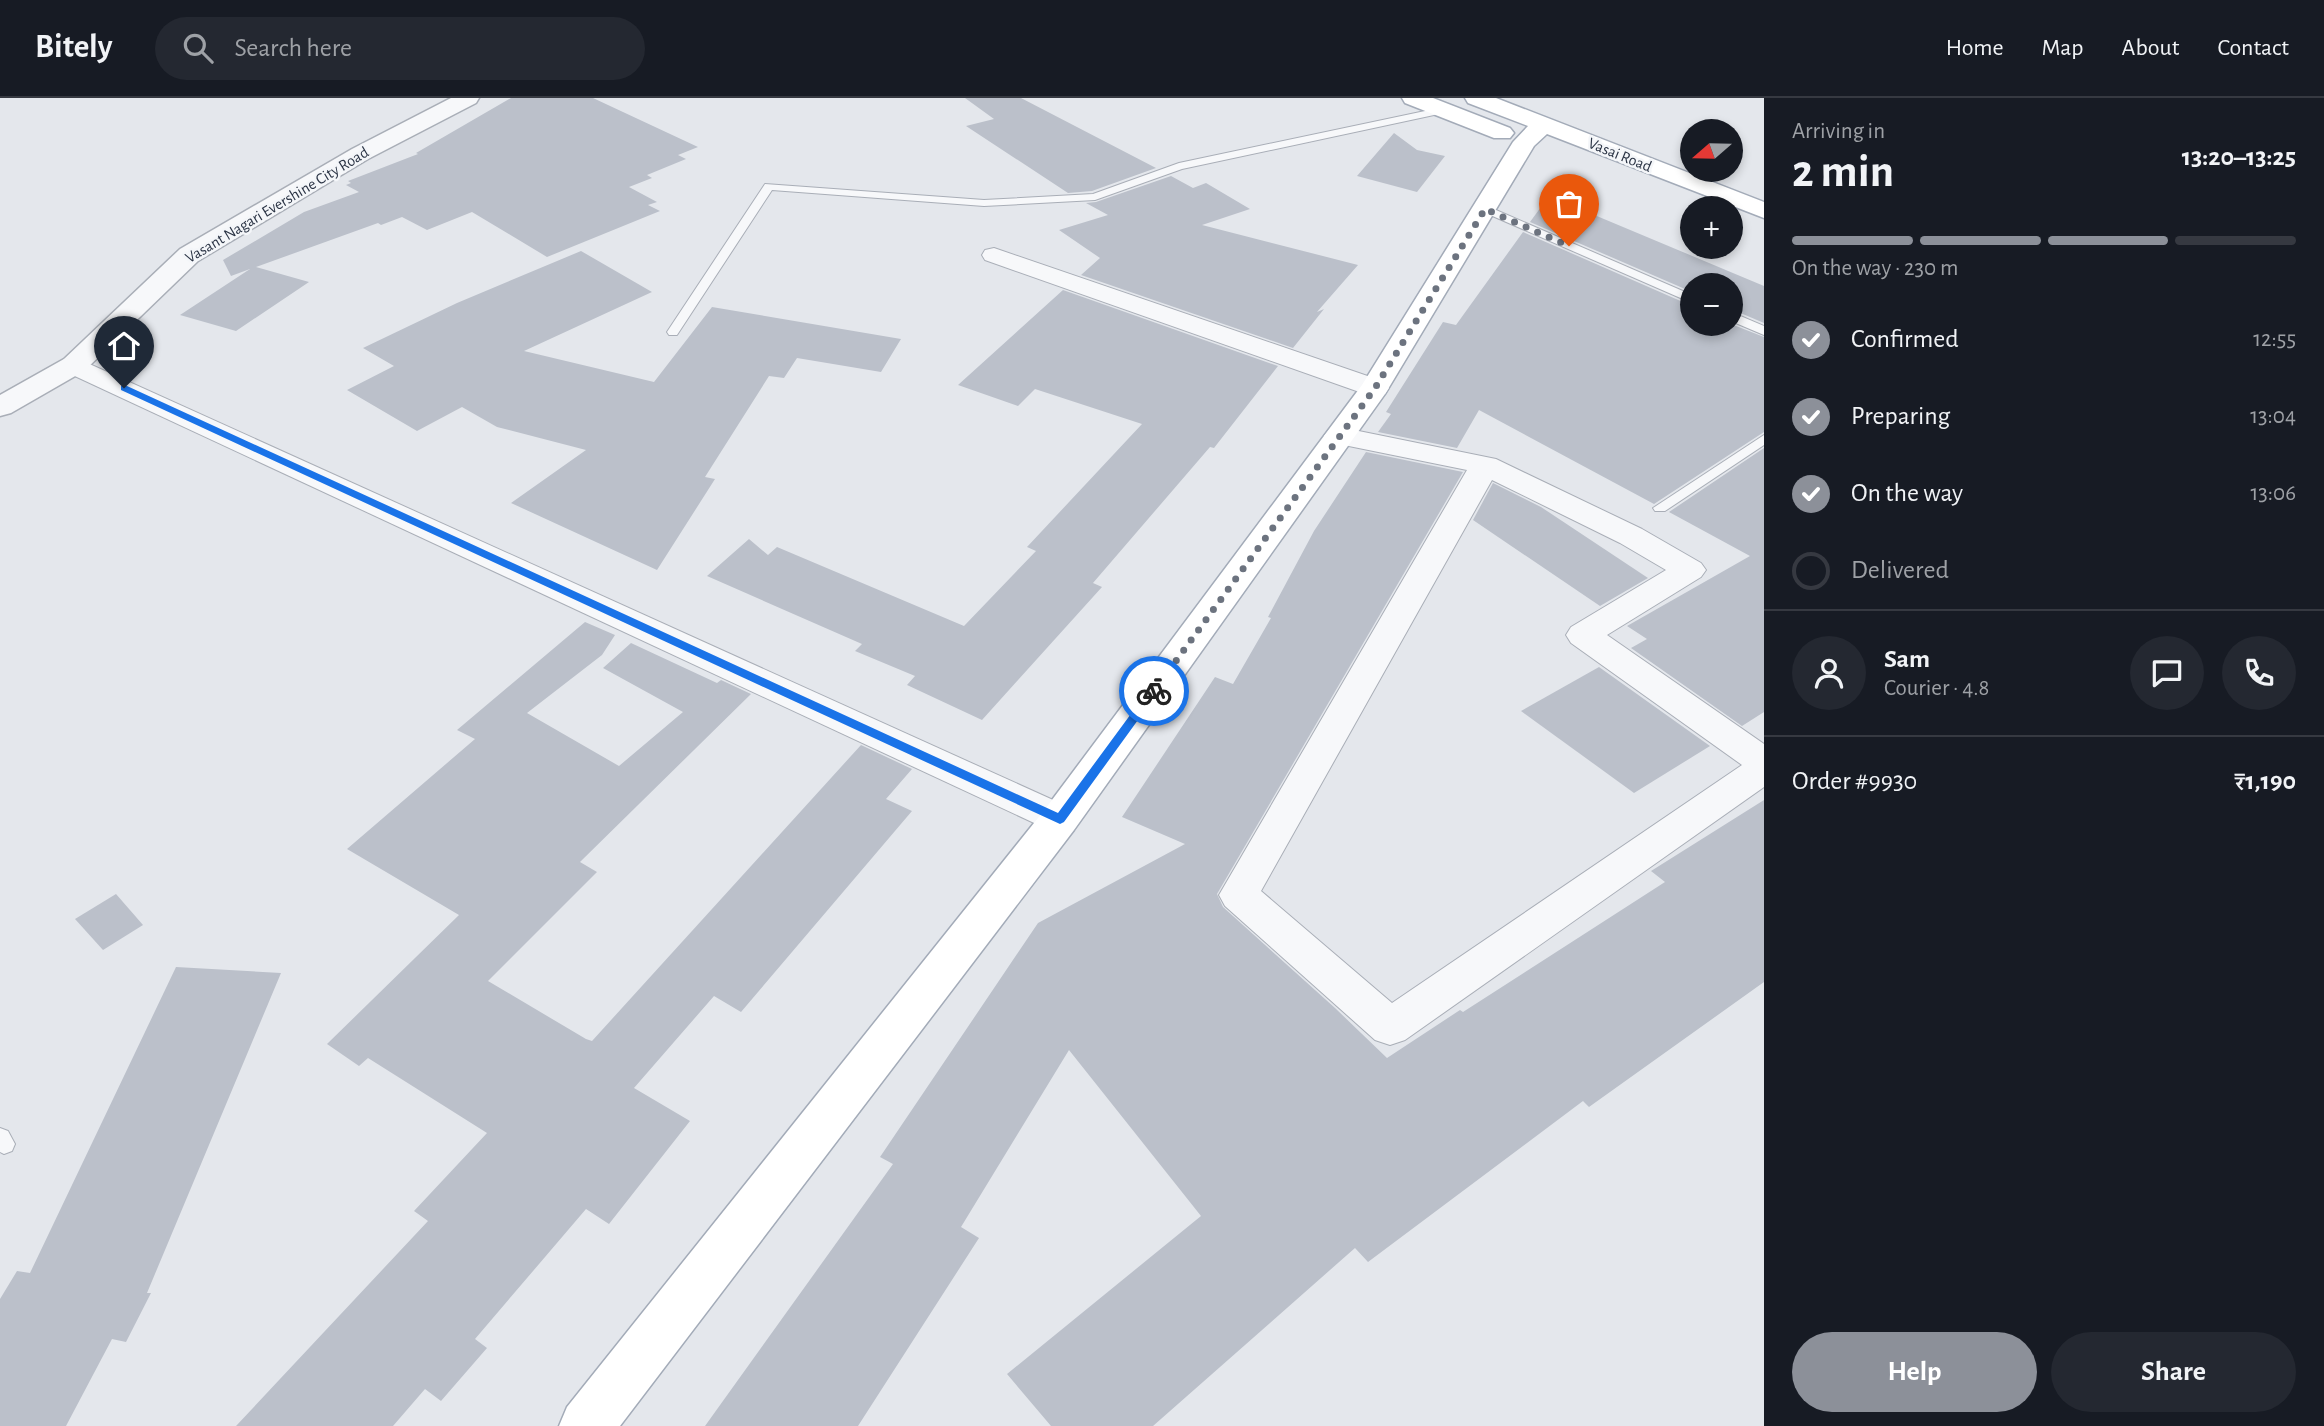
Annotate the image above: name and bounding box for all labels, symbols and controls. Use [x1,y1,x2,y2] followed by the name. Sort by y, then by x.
[155,17,645,80] search box
[179,29,217,67] icon: search
[35,31,113,64] text: Bitely
[235,35,352,61] text: Search here
[1946,36,2004,60] text: Home
[2042,36,2084,60] text: Map
[2122,36,2179,60] text: About
[2217,36,2289,60] text: Contact
[1680,119,1743,182] north arrow
[1680,119,1743,336] map controls
[1792,120,1885,143] text: Arriving in
[1586,135,1654,175] street label: Vasai Road
[183,144,372,267] street label: Vasant Nagari Evershine City Road
[2182,144,2296,170] text: 13:20–13:25
[1792,149,1894,195] text: 2 min
[1539,174,1599,246] pin
[1550,185,1588,223] icon: bag
[1680,196,1743,259] button: +
[1792,257,1958,280] text: On the way · 230 m
[1680,273,1743,336] button: −
[94,316,154,388] pin
[1792,321,1830,359] icon: check
[1851,326,1959,352] text: Confirmed
[105,327,143,365] icon: home
[2253,328,2296,351] text: 12:55
[1792,398,1830,436] icon: check
[1851,403,1950,429] text: Preparing
[2250,405,2296,428] text: 13:04
[1792,475,1830,513] icon: check
[1851,480,1963,506] text: On the way
[2250,482,2296,505] text: 13:06
[1851,557,1949,583] text: Delivered
[1792,636,1866,710] button: person
[2130,636,2204,710] button: chat
[2222,636,2296,710] button: phone
[1884,646,1930,672] text: Sam
[1119,656,1189,726] courier
[1135,672,1173,710] icon: bike
[1884,677,1989,700] text: Courier · 4.8
[1792,768,1917,794] text: Order #9930
[2234,768,2296,794] text: ₹1,190
[1792,1332,2037,1412] button: Help
[2051,1332,2296,1412] button: Share

